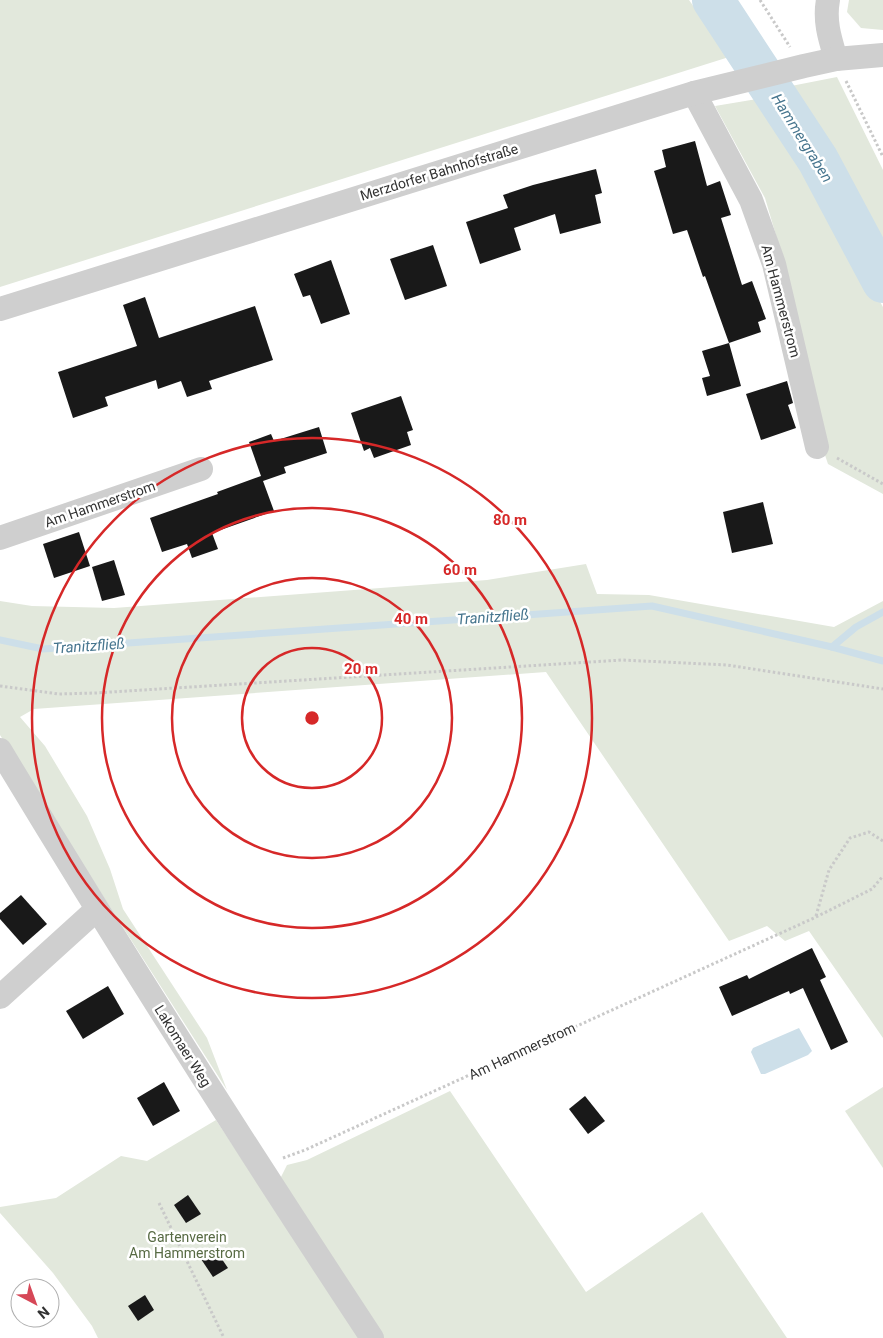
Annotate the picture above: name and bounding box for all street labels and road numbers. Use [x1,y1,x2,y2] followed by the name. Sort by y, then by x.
[358,140,520,204] street label: Merzdorfer Bahnhofstraße
[758,243,804,359] street label: Am Hammerstrom
[43,478,157,530] street label: Am Hammerstrom
[152,1002,214,1090] street label: Lakomaer Weg
[466,1019,578,1083] street label: Am Hammerstrom

